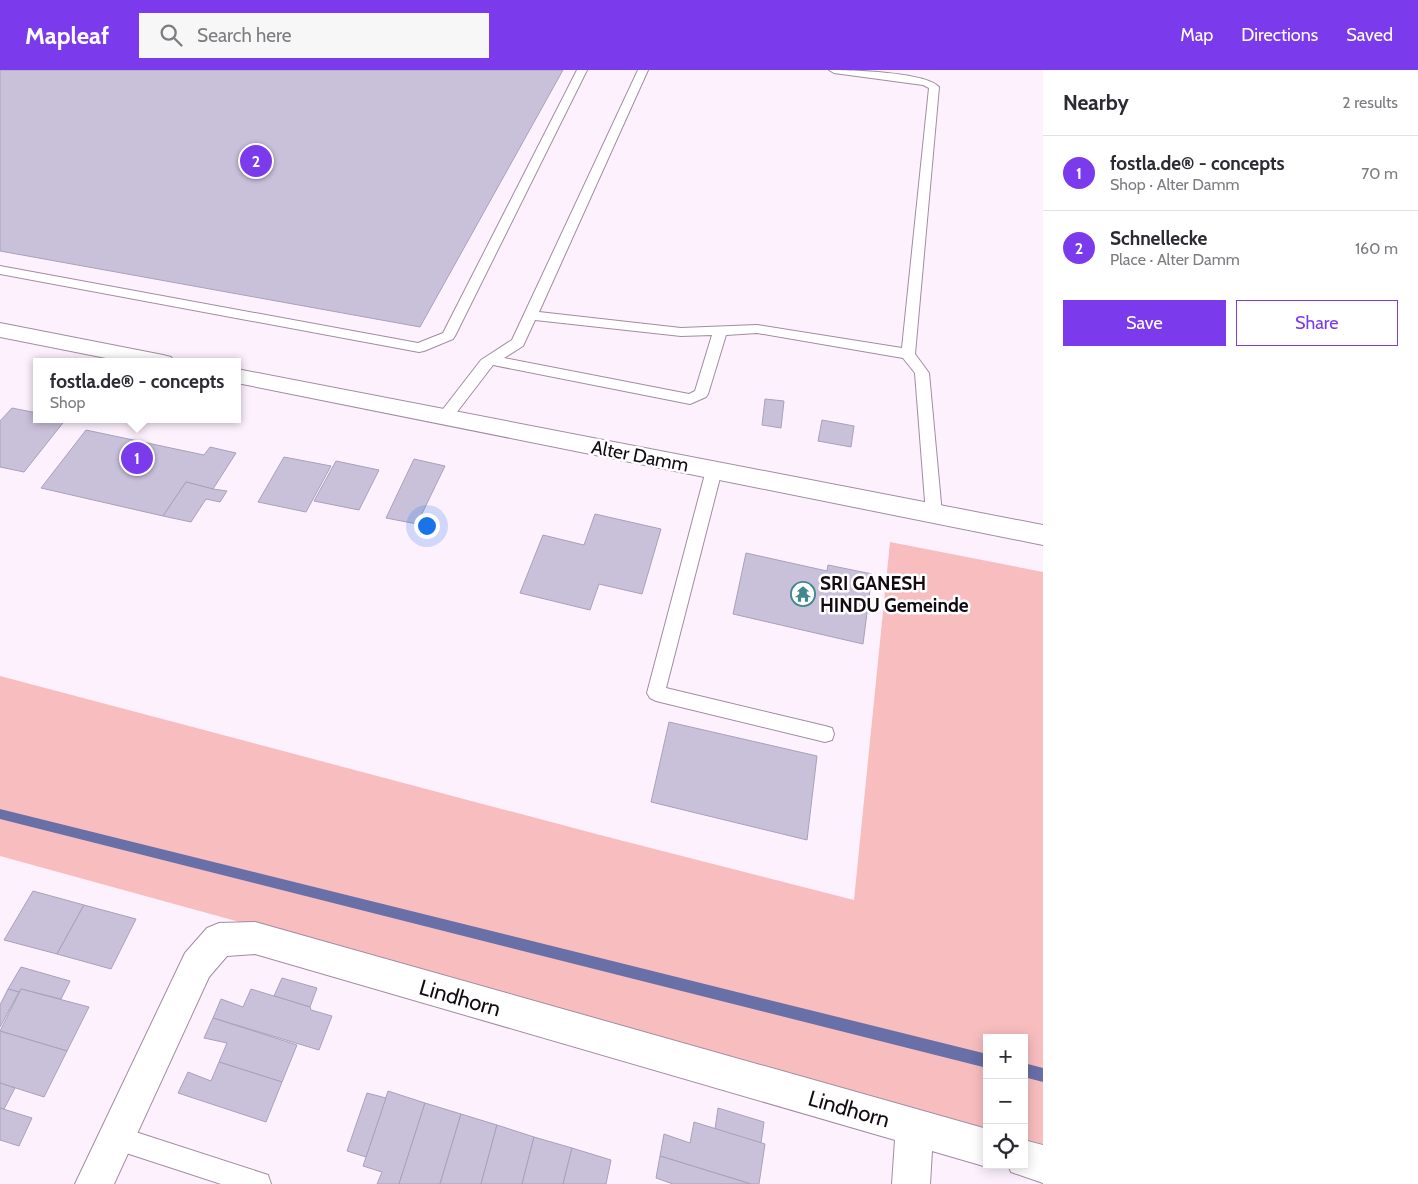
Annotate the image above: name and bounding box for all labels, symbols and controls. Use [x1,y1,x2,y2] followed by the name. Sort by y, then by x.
[139,13,489,58] search box
[25,21,109,50] text: Mapleaf
[157,21,185,49] icon: search
[197,24,291,47] text: Search here
[1180,24,1213,46] text: Map
[1241,24,1318,46] text: Directions
[1346,24,1393,46] text: Saved
[1063,90,1129,115] text: Nearby
[1342,93,1398,112] text: 2 results
[240,142,272,180] pin: 2
[1110,152,1284,175] text: fostla.de® - concepts
[1076,164,1082,183] text: 1
[1361,164,1398,183] text: 70 m
[1110,175,1240,194] text: Shop · Alter Damm
[1110,227,1207,250] text: Schnellecke
[1075,239,1083,258] text: 2
[1355,239,1398,258] text: 160 m
[1110,250,1240,269] text: Place · Alter Damm
[1063,300,1226,346] button: Save
[1236,300,1398,346] button: Share
[33,358,241,423] popup
[50,370,224,393] text: fostla.de® - concepts
[50,393,85,412] text: Shop
[590,435,690,477] street label: Alter Damm
[121,439,153,477] pin: 1
[414,513,440,539] your location
[820,572,969,617] place label: SRI GANESH HINDU Gemeinde
[790,581,816,607] temple icon: SRI GANESH HINDU Gemeinde
[416,974,504,1022] street label: Lindhorn
[983,1034,1028,1169] map controls
[983,1034,1028,1079] button: +
[983,1079,1028,1124] button: −
[805,1085,893,1133] street label: Lindhorn
[983,1124,1028,1169] button: locate

